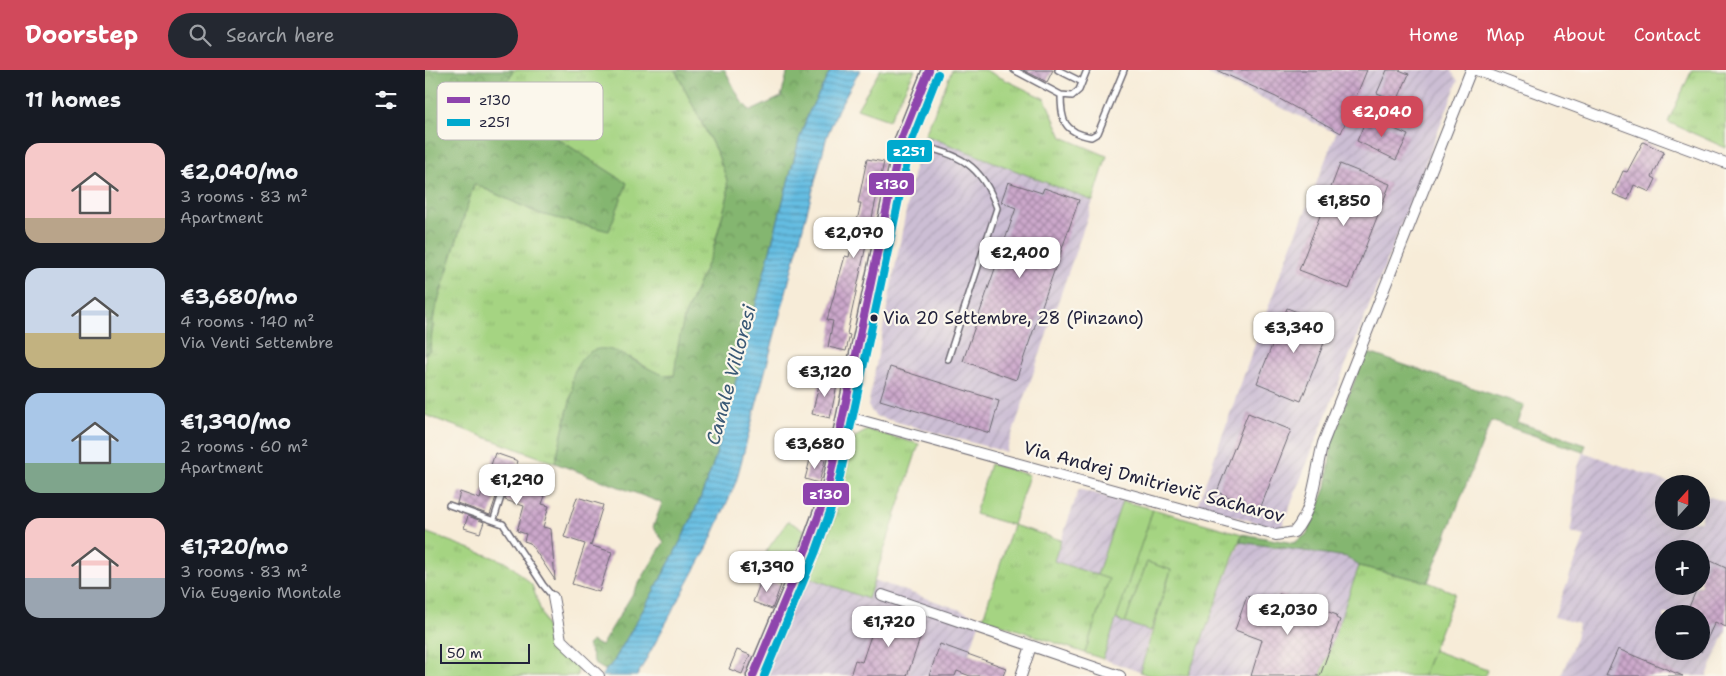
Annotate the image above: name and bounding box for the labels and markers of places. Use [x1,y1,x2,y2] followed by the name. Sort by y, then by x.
[1341,96,1423,138] pin: €2,040
[1303,184,1385,227] pin: €1,850
[813,216,895,259] pin: €2,070
[979,236,1061,279] pin: €2,400
[883,307,1143,329] place label: Via 20 Settembre, 28 (Pinzano)
[1253,312,1335,354] pin: €3,340
[869,313,879,323] marker: Via 20 Settembre, 28 (Pinzano)
[784,356,866,398] pin: €3,120
[774,428,856,470] pin: €3,680
[476,464,558,506] pin: €1,290
[726,550,808,593] pin: €1,390
[1247,594,1329,636] pin: €2,030
[848,606,930,648] pin: €1,720

